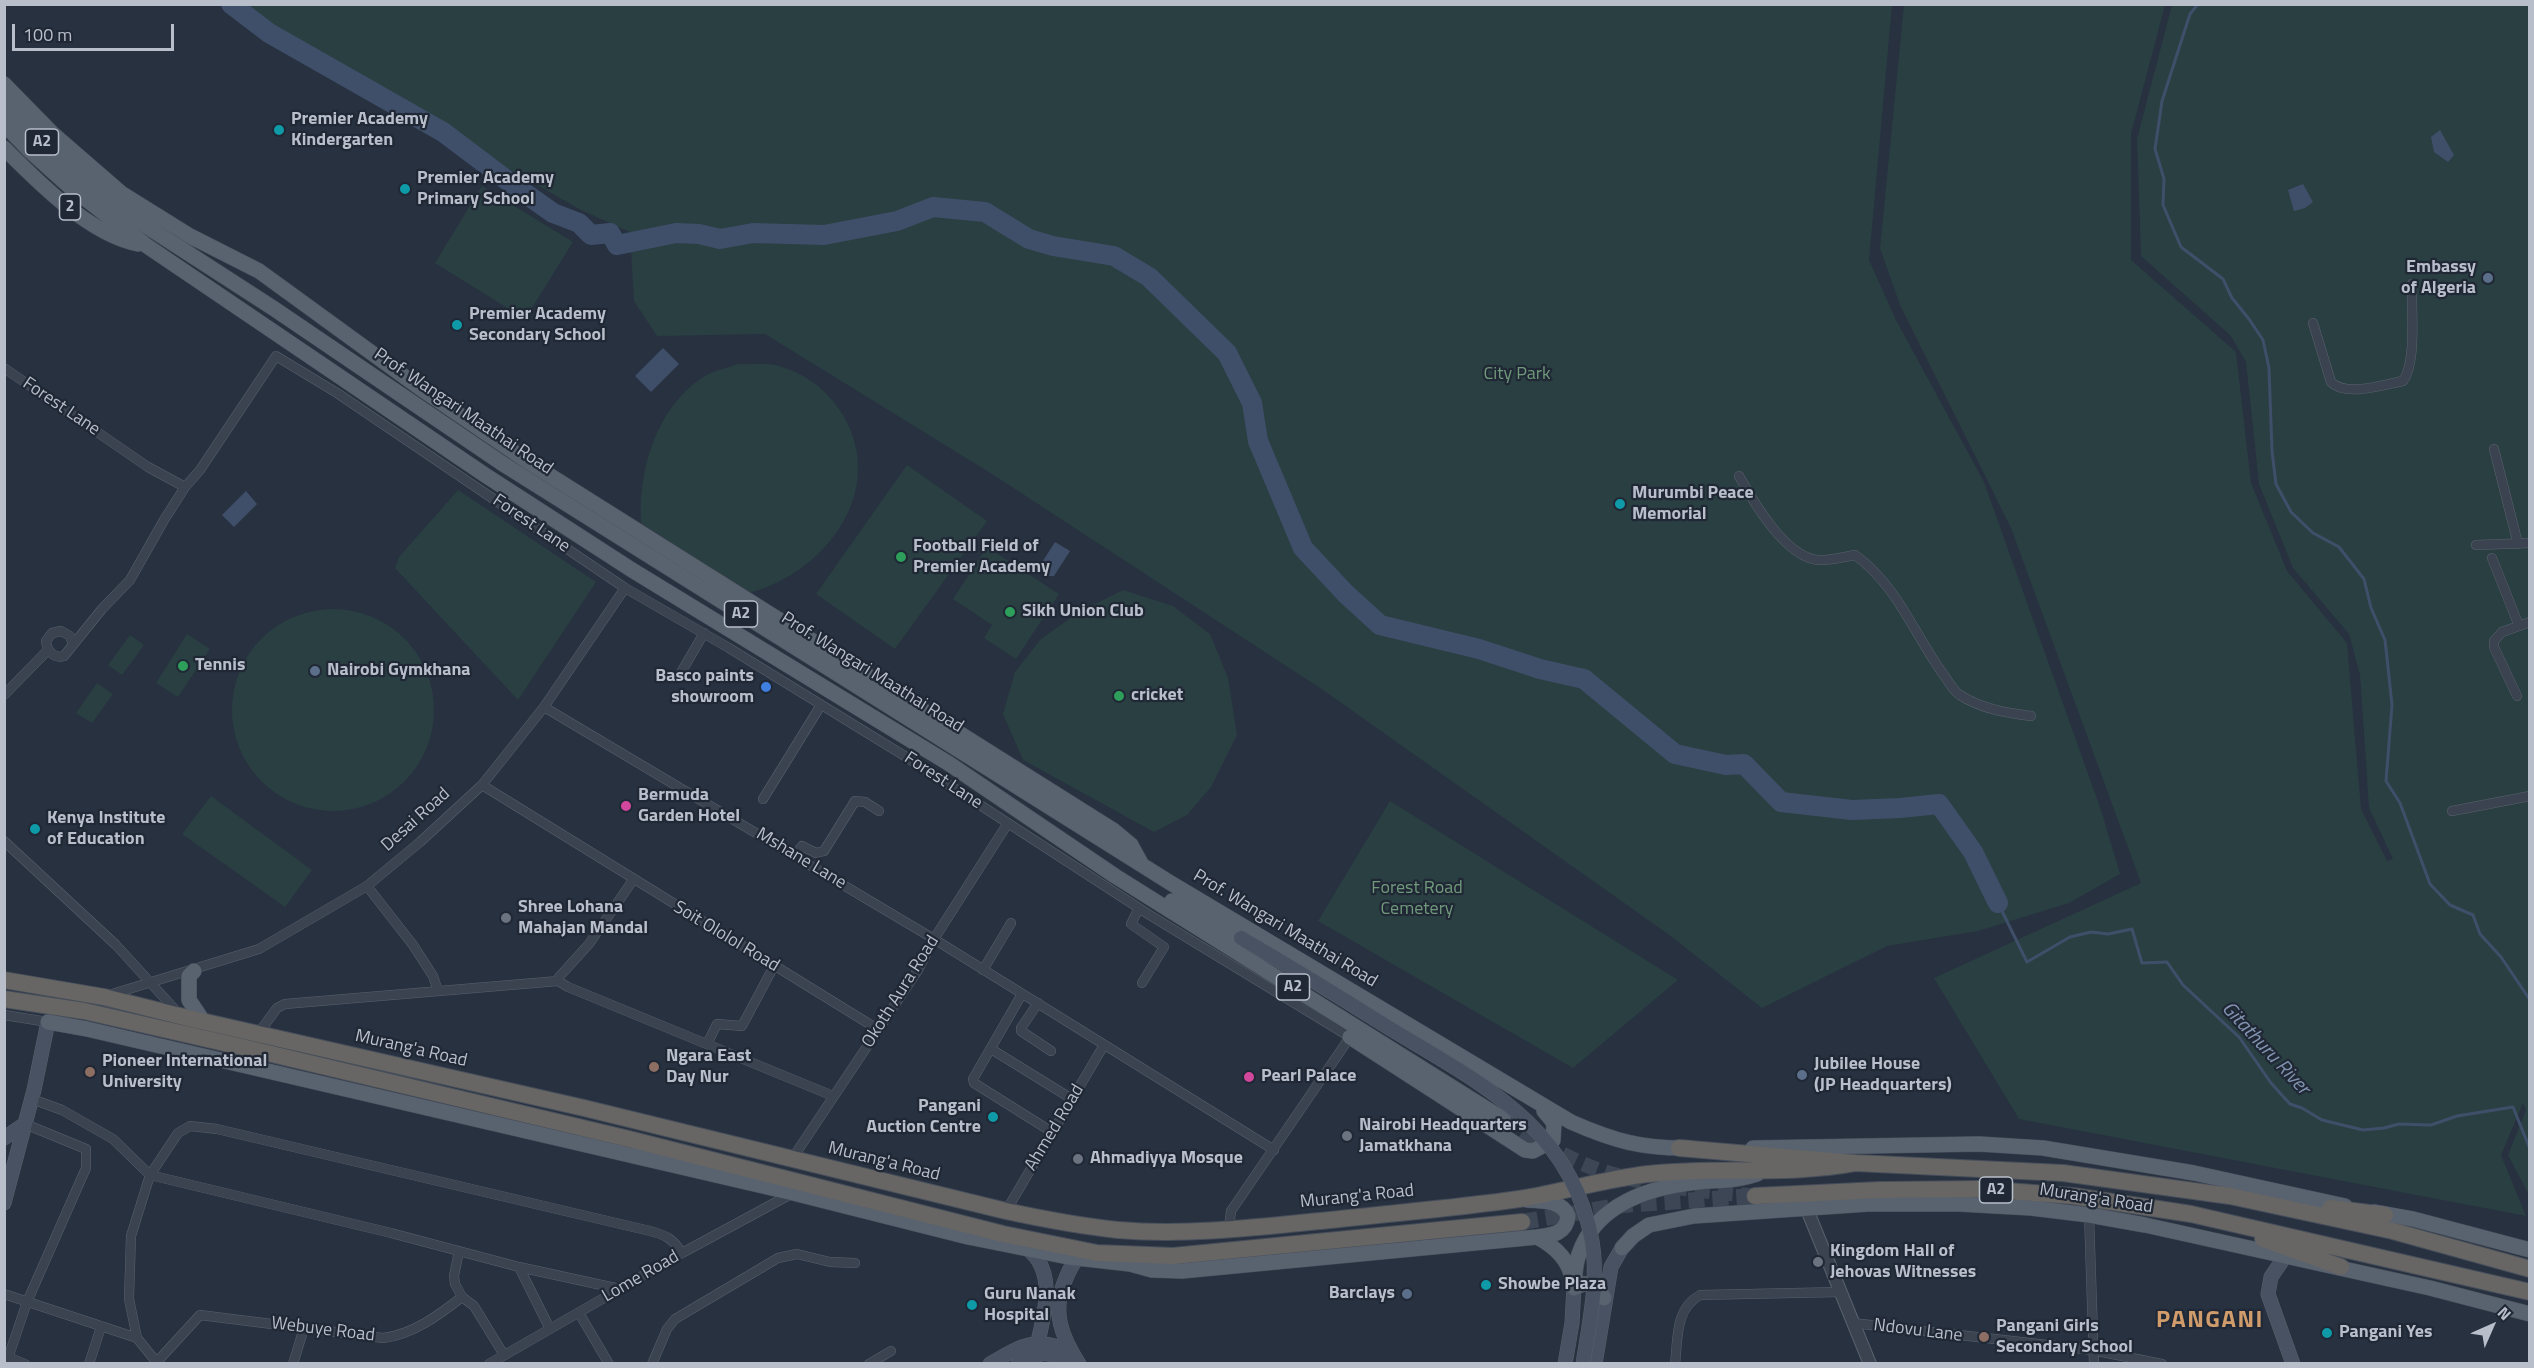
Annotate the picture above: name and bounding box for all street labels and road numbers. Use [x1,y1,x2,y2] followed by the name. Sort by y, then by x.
[26,129,58,155] road number: A2
[60,194,80,220] road number: 2
[369,344,557,480] street label: Prof. Wangari Maathai Road
[18,373,104,441] street label: Forest Lane
[488,490,574,558] street label: Forest Lane
[724,601,758,627] road number: A2
[777,608,967,738] street label: Prof. Wangari Maathai Road
[900,748,986,814] street label: Forest Lane
[377,784,455,856] street label: Desai Road
[752,824,850,894] street label: Mshane Lane
[1189,865,1381,993] street label: Prof. Wangari Maathai Road
[669,897,783,977] street label: Soit Ololol Road
[858,932,944,1052] street label: Okoth Aura Road
[1276,974,1310,1000] road number: A2
[353,1026,469,1072] street label: Murang'a Road
[1021,1081,1089,1175] street label: Ahmed Road
[826,1138,942,1186] street label: Murang'a Road
[1980,1177,2012,1203] road number: A2
[2038,1179,2154,1219] street label: Murang'a Road
[1299,1180,1415,1214] street label: Murang'a Road
[599,1246,683,1308] street label: Lome Road
[270,1313,376,1347] street label: Webuye Road
[1872,1315,1964,1347] street label: Ndovu Lane

